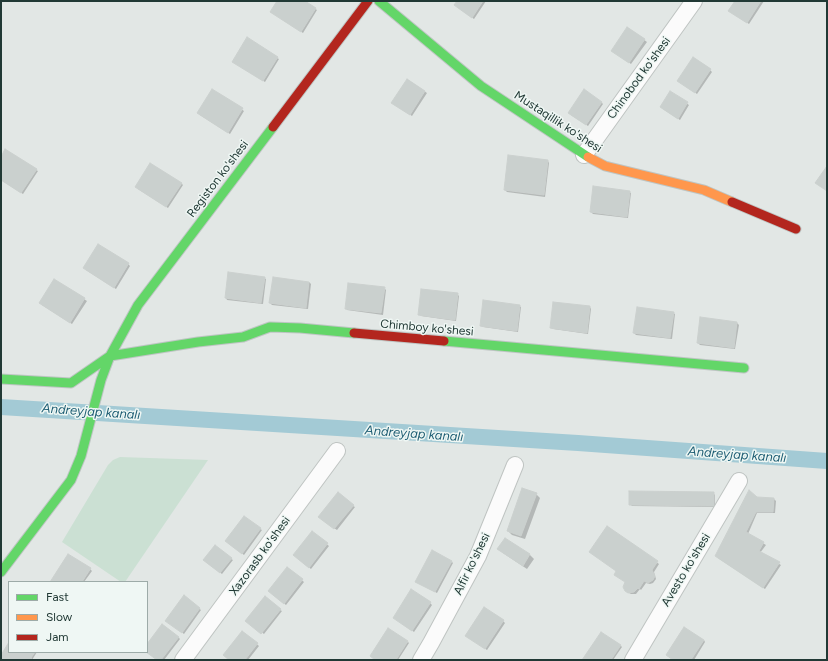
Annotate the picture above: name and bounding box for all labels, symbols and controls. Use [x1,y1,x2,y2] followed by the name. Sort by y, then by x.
[604,34,674,122] street label: Chinobod ko'shesi
[511,88,605,156] street label: Mustaqillik ko'shesi
[184,138,252,220] street label: Registon ko'shesi
[380,317,474,339] street label: Chimboy ko'shesi
[41,401,141,423] water label: Andreyjap kanalı
[364,423,464,445] water label: Andreyjap kanalı
[687,444,787,466] water label: Andreyjap kanalı
[227,514,293,598] street label: Xazorasb ko'shesi
[451,531,493,597] street label: Alfir ko'shesi
[658,531,714,609] street label: Avesto ko'shesi
[8,581,148,653] legend
[46,590,69,604] text: Fast
[46,610,72,624] text: Slow
[46,630,69,644] text: Jam

